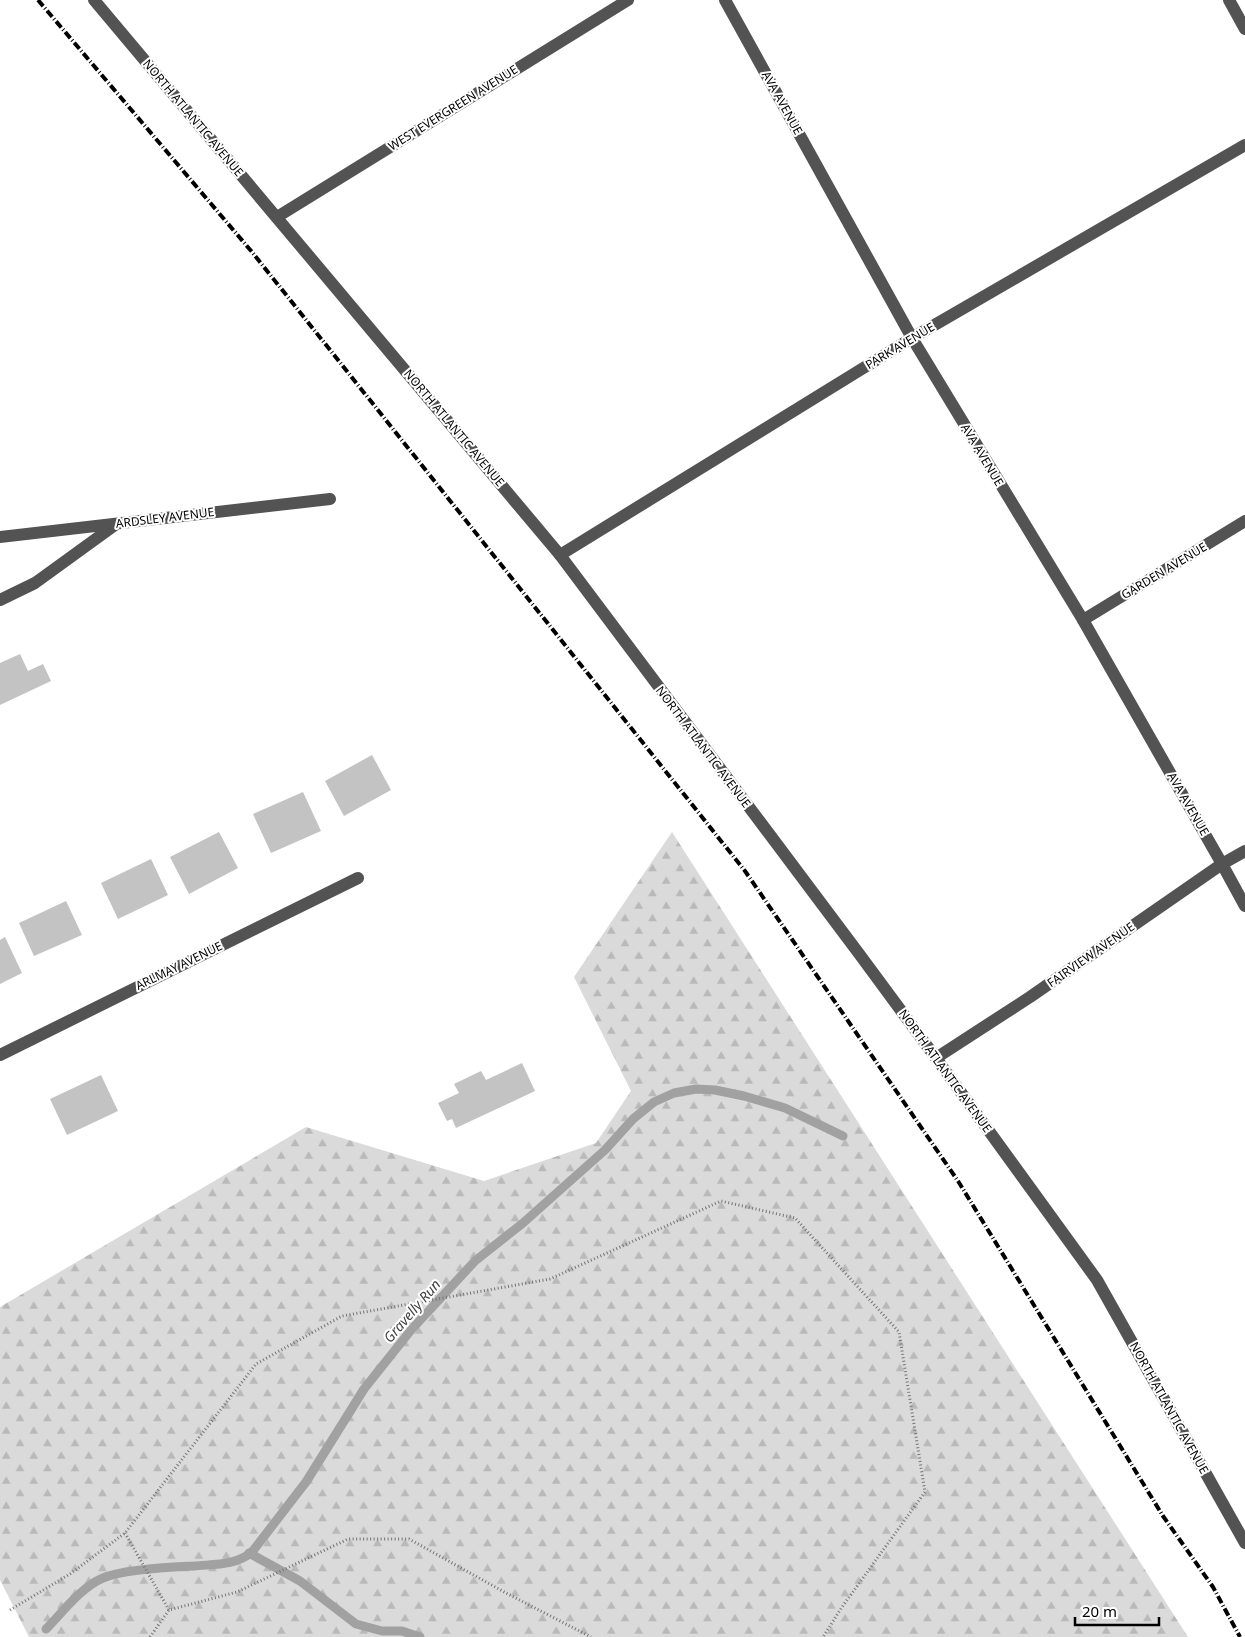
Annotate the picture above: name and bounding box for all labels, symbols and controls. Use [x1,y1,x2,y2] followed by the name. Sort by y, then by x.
[139,55,248,180] street label: NORTH ATLANTIC AVENUE
[385,61,521,154] street label: WEST EVERGREEN AVENUE
[758,68,807,138] street label: AVA AVENUE
[862,318,938,373] street label: PARK AVENUE
[400,365,509,490] street label: NORTH ATLANTIC AVENUE
[957,420,1008,489] street label: AVA AVENUE
[115,503,215,532] street label: ARDSLEY AVENUE
[1118,538,1210,603] street label: GARDEN AVENUE
[652,682,755,811] street label: NORTH ATLANTIC AVENUE
[1163,769,1213,838] street label: AVA AVENUE
[1044,918,1138,991] street label: FAIRVIEW AVENUE
[132,937,225,994] street label: ARLMAY AVENUE
[895,1006,996,1136] street label: NORTH ATLANTIC AVENUE
[379,1275,444,1346] water label: Gravelly Run
[1126,1339,1213,1477] street label: NORTH ATLANTIC AVENUE
[1075,1594,1159,1626] scale bar
[1082,1601,1117,1621] text: 20 m

